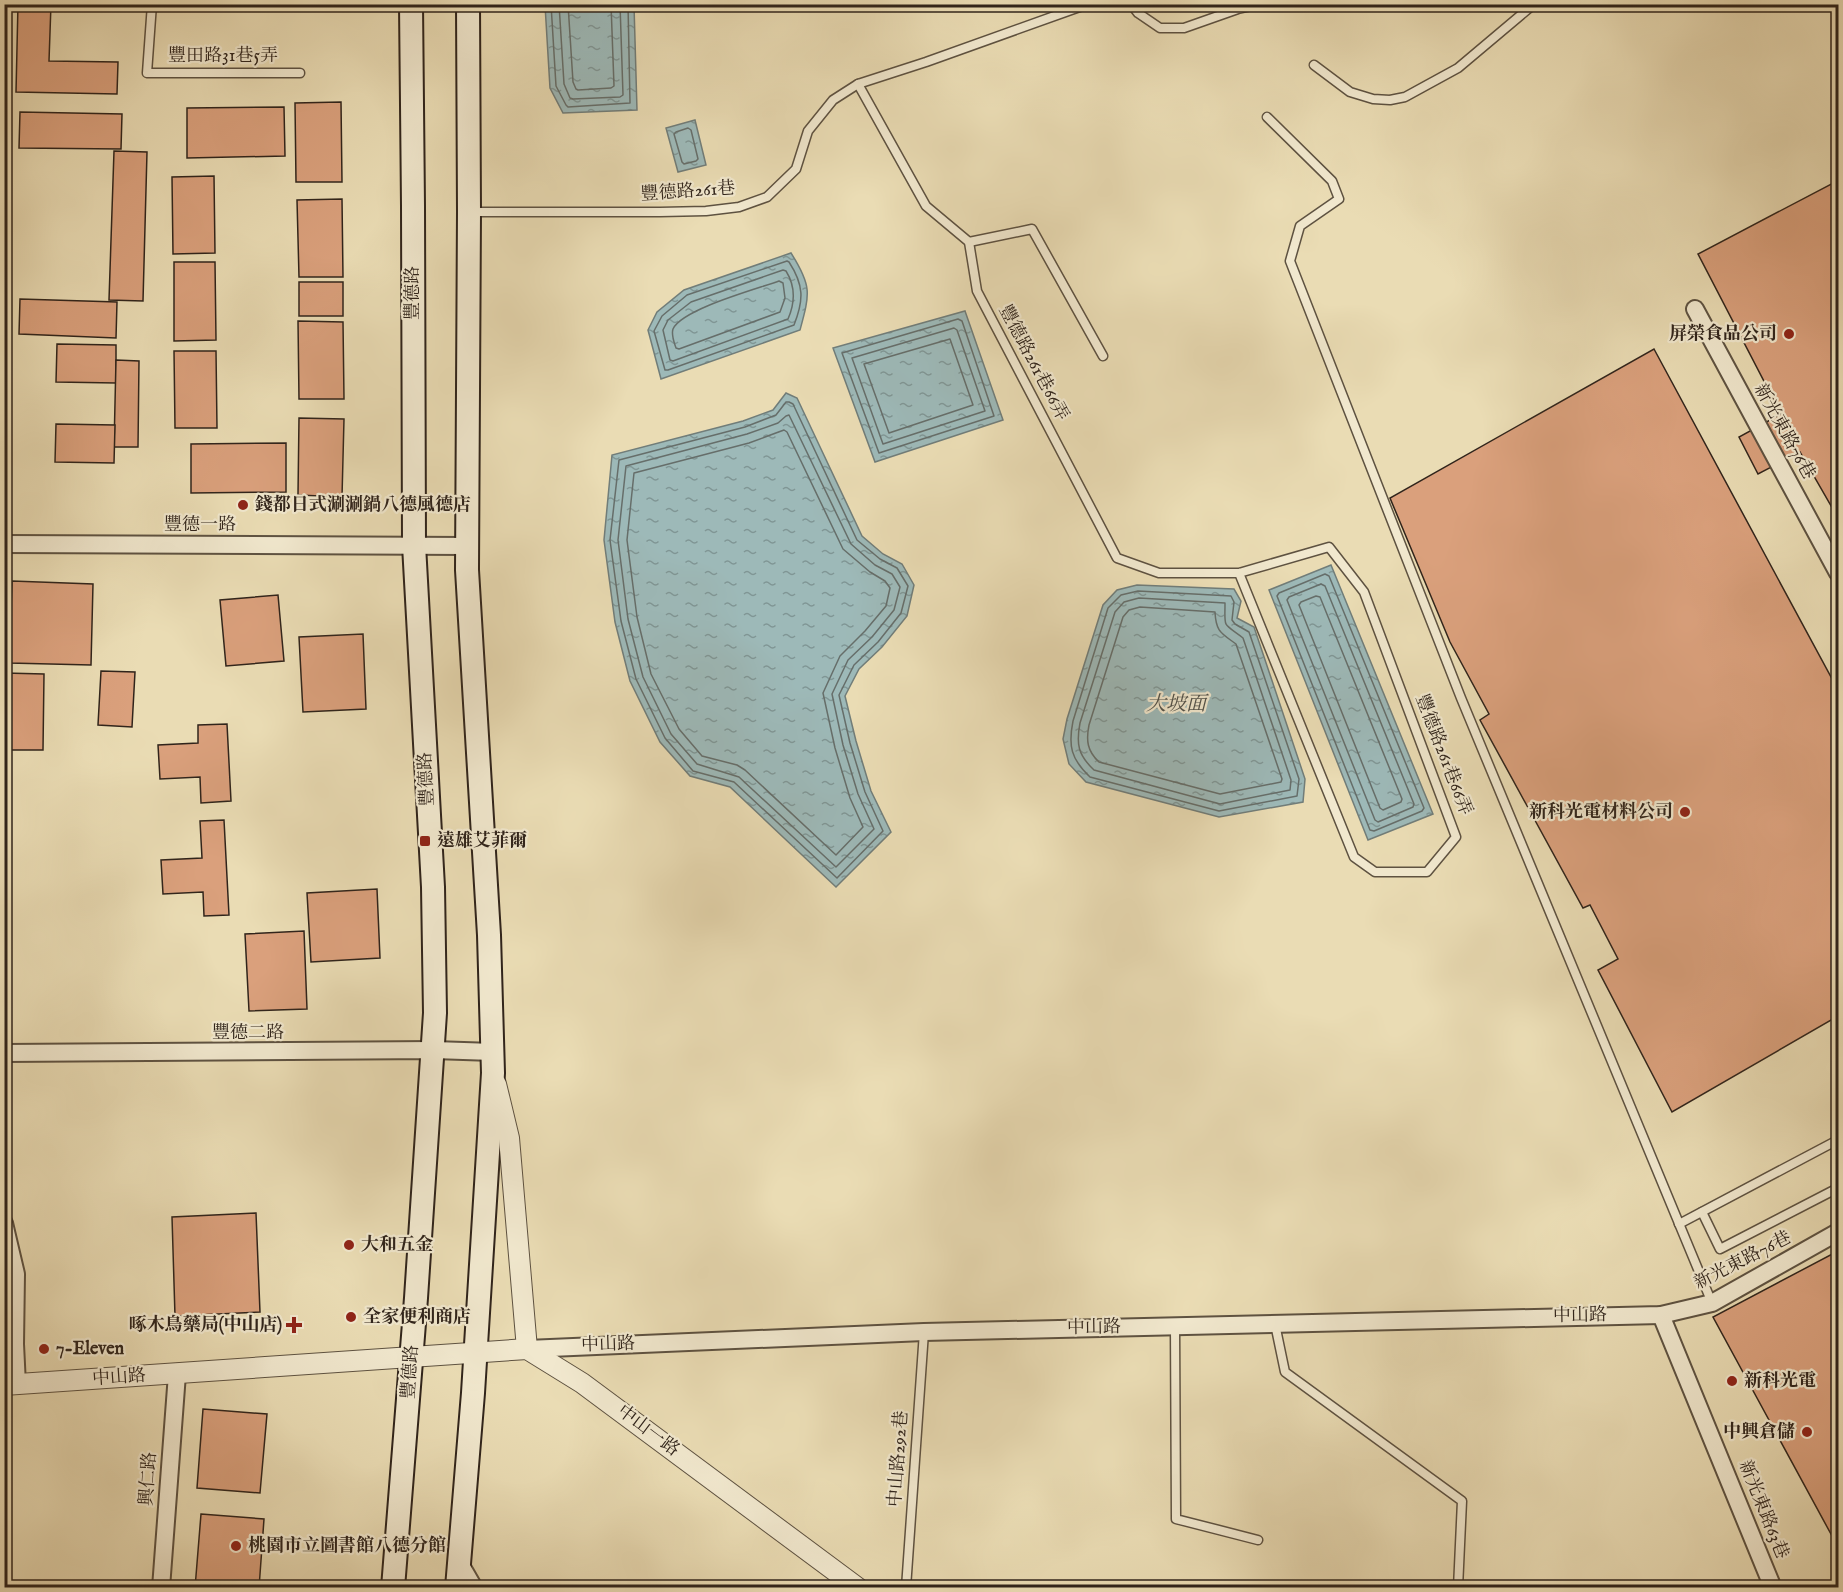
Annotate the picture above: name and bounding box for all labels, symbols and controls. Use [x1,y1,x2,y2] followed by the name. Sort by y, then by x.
[168,45,278,68] street label: 豐田路31巷5弄
[640,177,736,207] street label: 豐德路261巷
[402,266,425,320] street label: 豐德路
[993,301,1073,425] street label: 豐德路261巷66弄
[1669,323,1777,346] place label: 屏榮食品公司
[1782,327,1796,341] marker: 屏榮食品公司
[1748,380,1820,484] street label: 新光東路76巷
[255,494,471,517] place label: 錢都日式涮涮鍋八德風德店
[236,498,250,512] marker: 錢都日式涮涮鍋八德風德店
[164,514,236,537] street label: 豐德一路
[1409,691,1477,819] street label: 豐德路261巷66弄
[1146,692,1209,717] water label: 大坡面
[414,751,440,807] street label: 豐德路
[1529,801,1673,824] place label: 新科光電材料公司
[1678,805,1692,819] marker: 新科光電材料公司
[437,830,527,853] place label: 遠雄艾菲爾
[418,834,432,848] marker: 遠雄艾菲爾
[212,1022,284,1045] street label: 豐德二路
[1691,1227,1795,1295] street label: 新光東路76巷
[361,1234,433,1257] place label: 大和五金
[342,1238,356,1252] marker: 大和五金
[1553,1304,1607,1328] street label: 中山路
[363,1306,471,1329] place label: 全家便利商店
[344,1310,358,1324] marker: 全家便利商店
[129,1314,282,1337] place label: 啄木鳥藥局(中山店)
[1067,1316,1121,1340] street label: 中山路
[287,1318,301,1332] marker: 啄木鳥藥局(中山店)
[581,1333,635,1357] street label: 中山路
[56,1338,125,1361] place label: 7-Eleven
[37,1342,51,1356] marker: 7-Eleven
[398,1344,424,1400] street label: 豐德路
[91,1365,147,1391] street label: 中山路
[1744,1370,1816,1393] place label: 新科光電
[1725,1374,1739,1388] marker: 新科光電
[612,1400,684,1462] street label: 中山一路
[884,1410,914,1508] street label: 中山路292巷
[1723,1421,1795,1444] place label: 中興倉儲
[1800,1425,1814,1439] marker: 中興倉儲
[136,1451,162,1507] street label: 興仁路
[1733,1457,1793,1563] street label: 新光東路63巷
[248,1535,446,1558] place label: 桃園市立圖書館八德分館
[229,1539,243,1553] marker: 桃園市立圖書館八德分館

